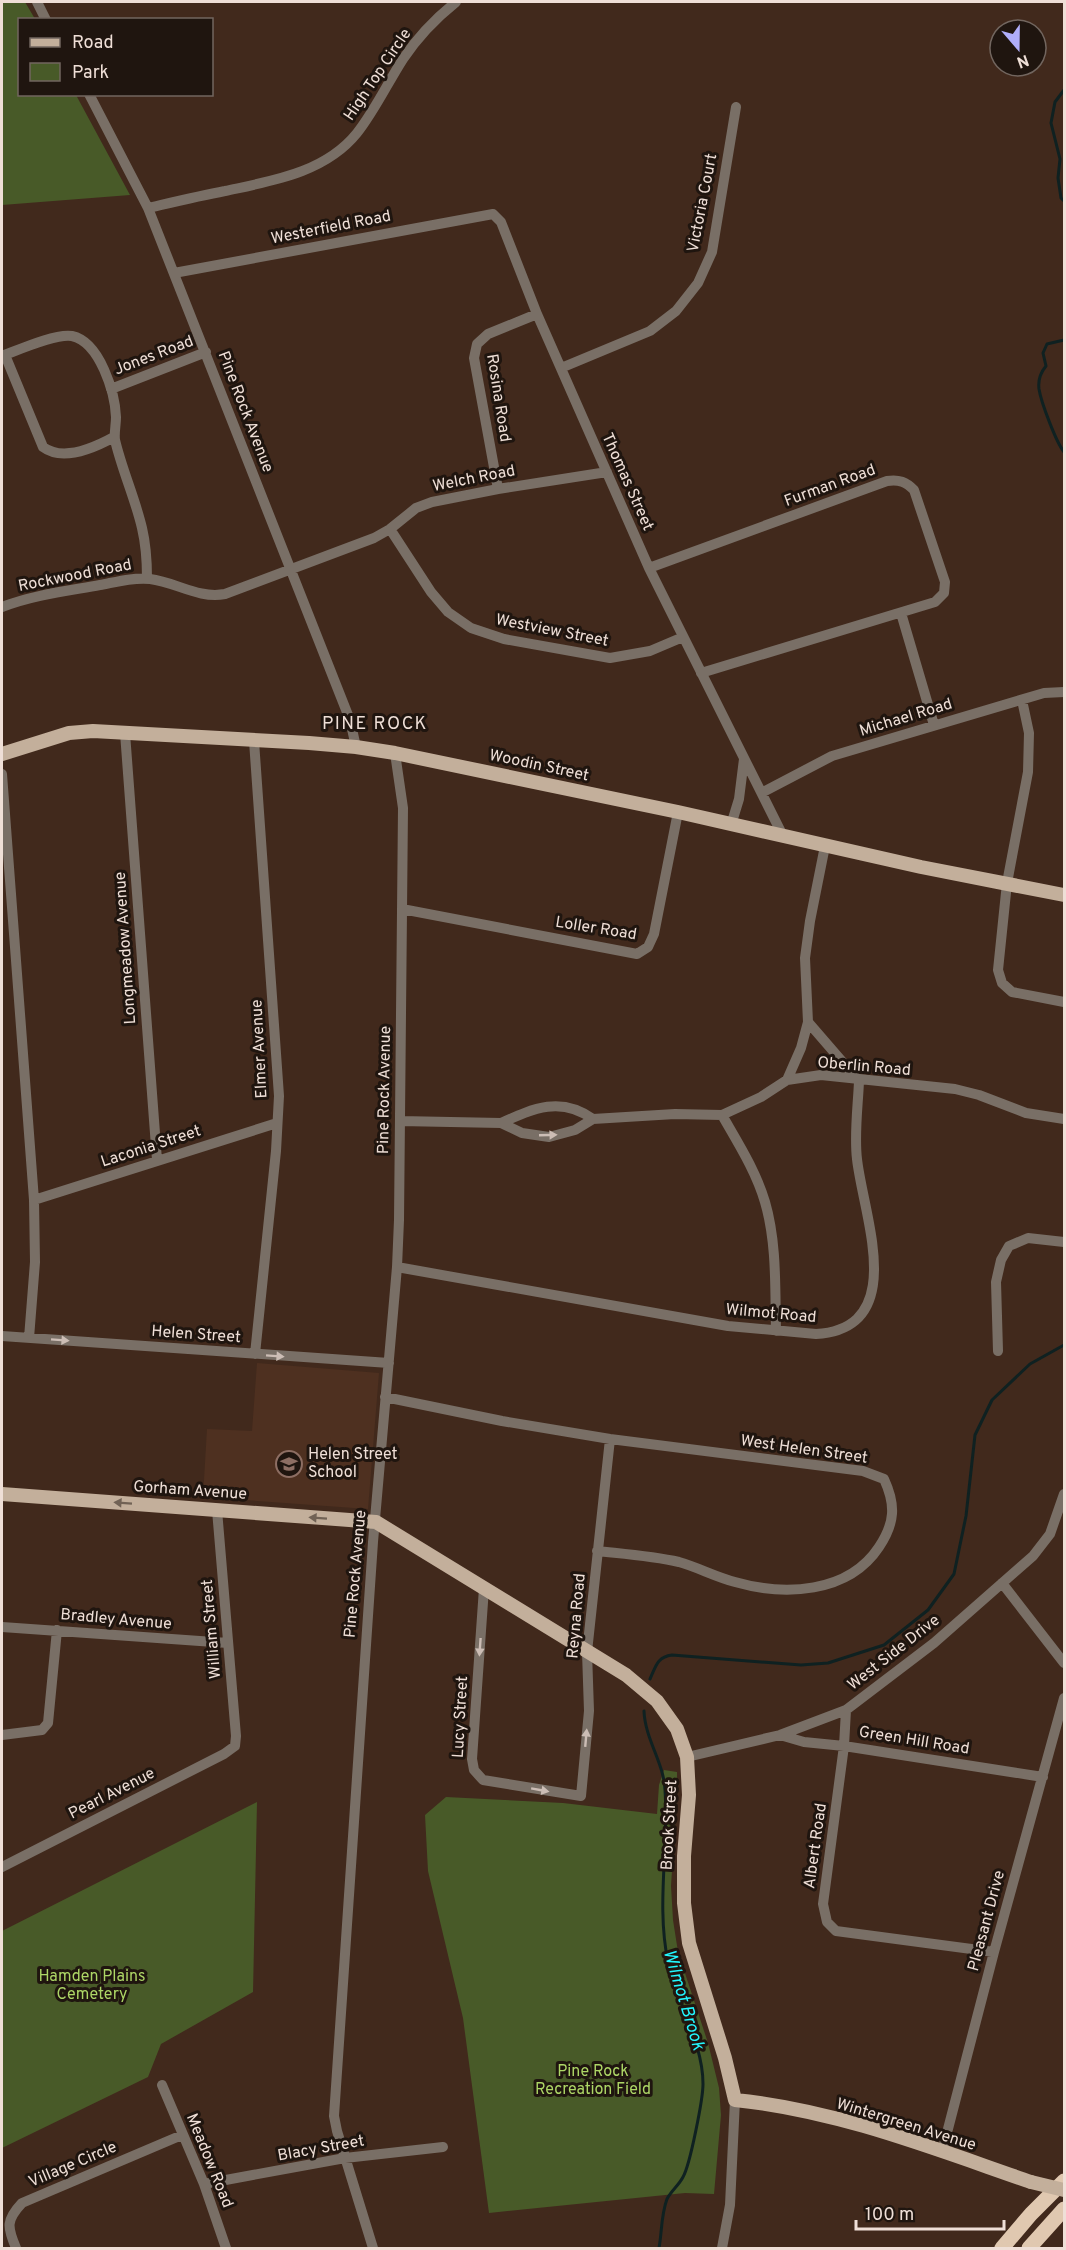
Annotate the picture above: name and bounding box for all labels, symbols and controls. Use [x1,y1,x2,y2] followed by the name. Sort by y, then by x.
[18,18,213,96] legend
[988,18,1048,78] north arrow
[340,25,416,125] street label: High Top Circle
[72,32,114,55] text: Road
[1014,49,1031,72] text: N
[72,62,109,85] text: Park
[684,152,722,254] street label: Victoria Court
[269,207,393,249] street label: Westerfield Road
[111,332,197,380] street label: Jones Road
[213,349,277,475] street label: Pine Rock Avenue
[481,353,515,443] street label: Rosina Road
[597,430,657,534] street label: Thomas Street
[782,460,878,512] street label: Furman Road
[431,461,517,497] street label: Welch Road
[17,555,133,597] street label: Rockwood Road
[494,610,610,652] street label: Westview Street
[857,694,955,742] street label: Michael Road
[322,713,428,736] district label: PINE ROCK
[487,746,591,786] street label: Woodin Street
[111,871,141,1025] street label: Longmeadow Avenue
[554,913,638,945] street label: Loller Road
[247,999,273,1099] street label: Elmer Avenue
[374,1026,396,1154] street label: Pine Rock Avenue
[816,1053,912,1081] street label: Oberlin Road
[99,1121,203,1173] street label: Laconia Street
[538,1131,557,1140] one-way arrow
[725,1300,817,1328] street label: Wilmot Road
[151,1322,241,1348] street label: Helen Street
[50,1336,69,1345] one-way arrow
[266,1351,285,1360] one-way arrow
[739,1431,869,1469] street label: West Helen Street
[308,1445,398,1483] place label: Helen Street School
[274,1449,304,1479] school or university icon: Helen Street School
[133,1477,247,1505] street label: Gorham Avenue
[114,1498,133,1508] one-way arrow
[340,1509,372,1639] street label: Pine Rock Avenue
[308,1513,327,1522] one-way arrow
[563,1573,591,1659] street label: Reyna Road
[198,1578,226,1680] street label: William Street
[60,1605,172,1635] street label: Bradley Avenue
[844,1611,944,1695] street label: West Side Drive
[475,1637,485,1656] one-way arrow
[449,1675,473,1759] street label: Lucy Street
[857,1722,971,1760] street label: Green Hill Road
[582,1728,591,1747] one-way arrow
[65,1764,159,1824] street label: Pearl Avenue
[658,1779,682,1871] street label: Brook Street
[531,1786,550,1795] one-way arrow
[800,1802,832,1890] street label: Albert Road
[964,1868,1010,1974] street label: Pleasant Drive
[657,1947,709,2054] water label: Wilmot Brook
[39,1967,145,2005] park label: Hamden Plains Cemetery
[535,2062,651,2100] park label: Pine Rock Recreation Field
[834,2094,978,2156] street label: Wintergreen Avenue
[181,2111,237,2211] street label: Meadow Road
[276,2132,366,2166] street label: Blacy Street
[26,2137,120,2193] street label: Village Circle
[856,2193,1004,2231] scale bar
[865,2204,914,2227] text: 100 m

